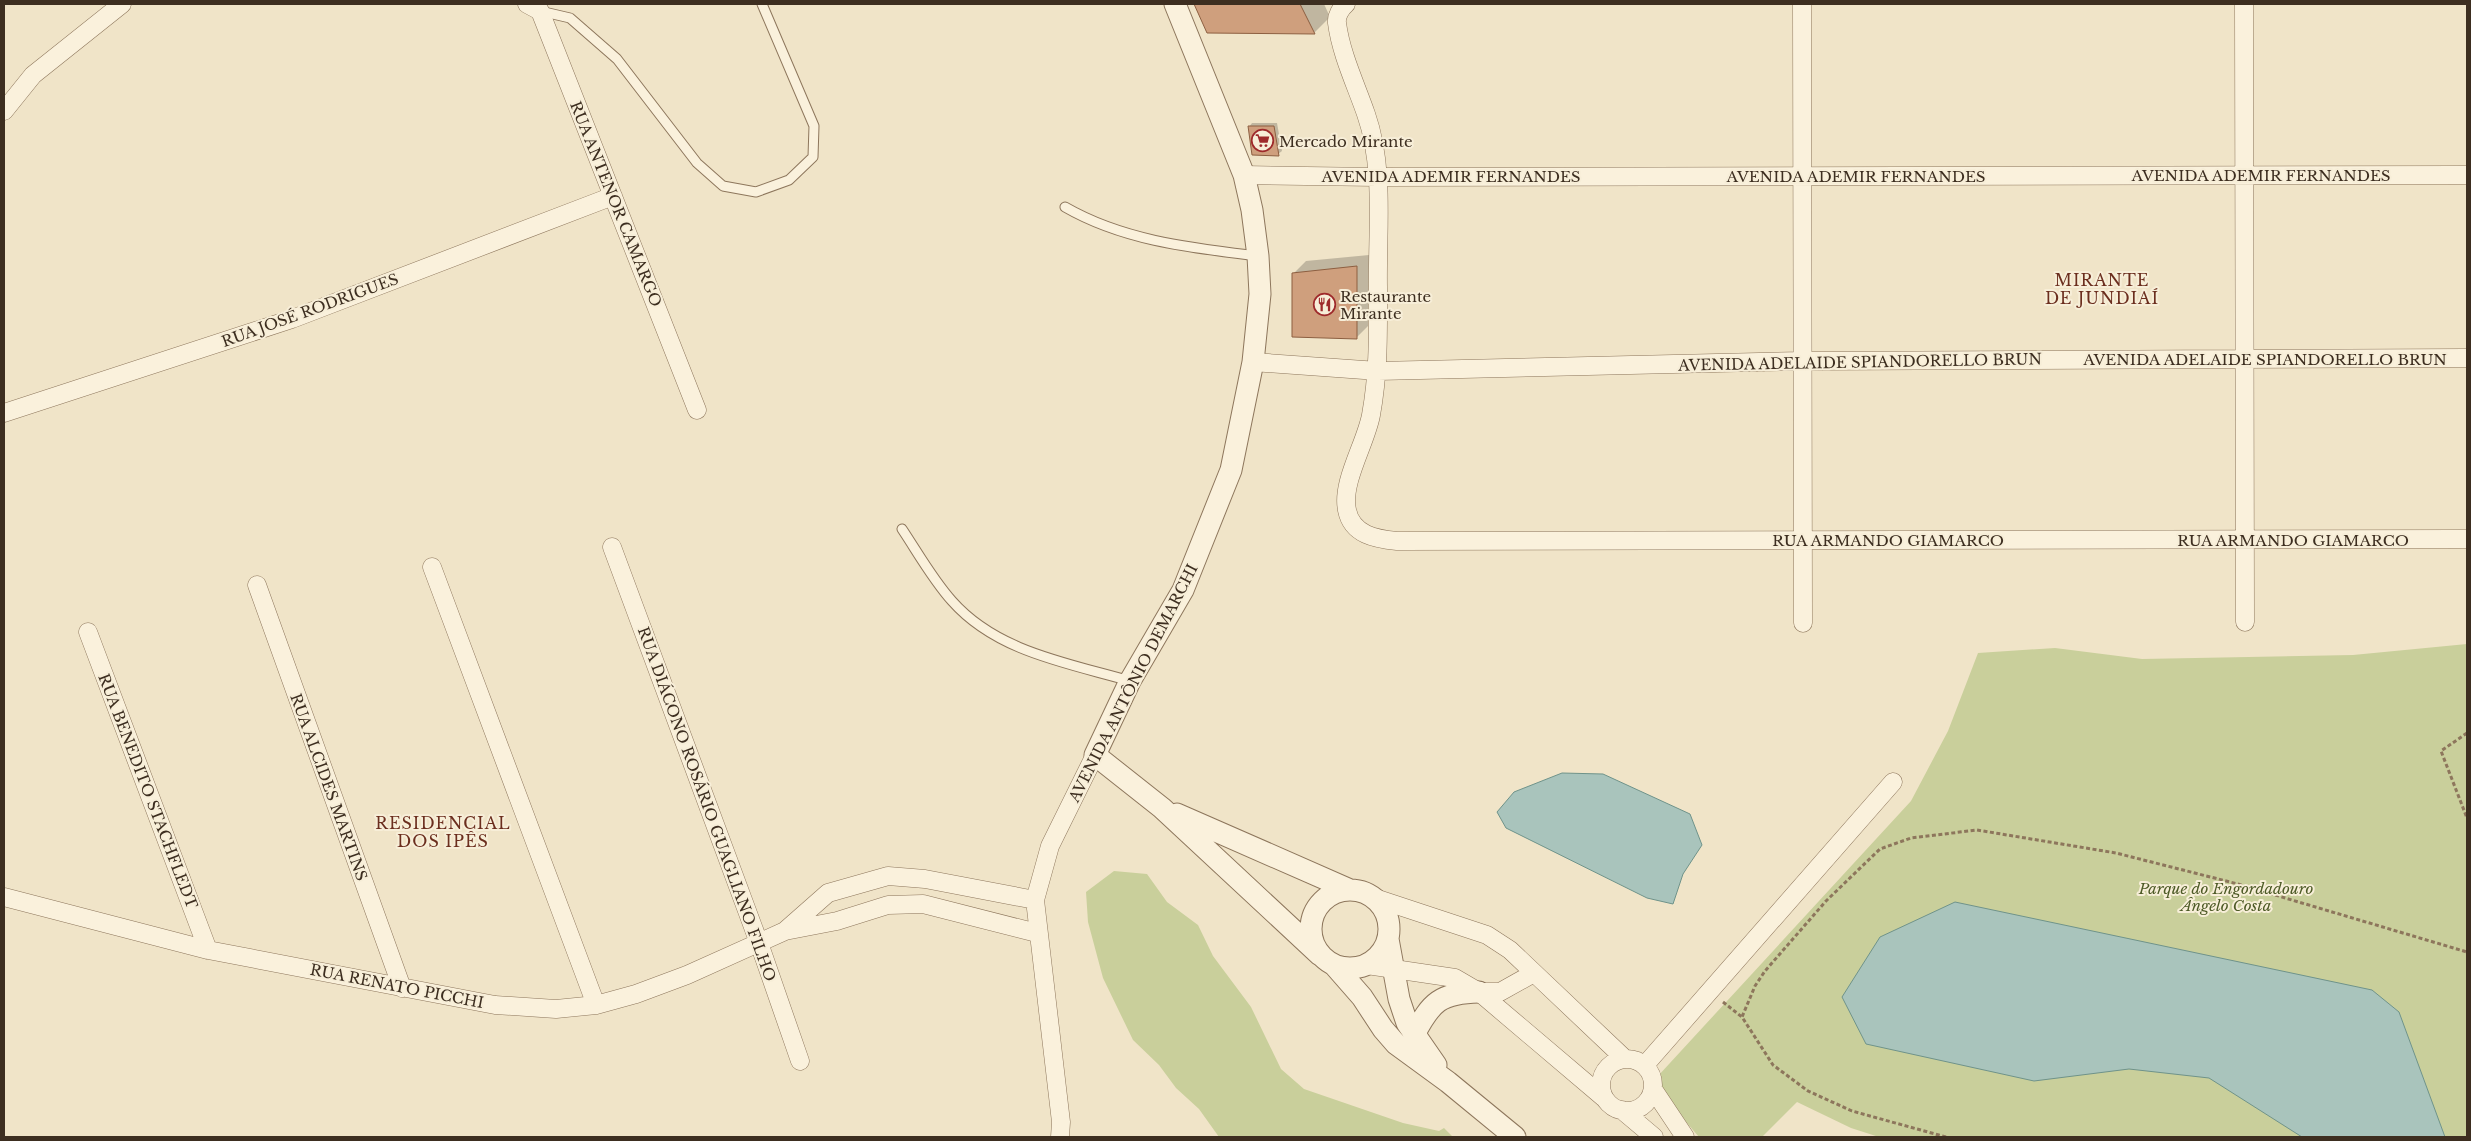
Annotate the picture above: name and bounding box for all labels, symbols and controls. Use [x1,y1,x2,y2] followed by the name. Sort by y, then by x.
[566,98,666,310] street label: RUA ANTENOR CAMARGO
[1251,129,1275,153] supermarket icon: Mercado Mirante
[1279,132,1413,151] place label: Mercado Mirante
[2131,166,2390,185] street label: AVENIDA ADEMIR FERNANDES
[1321,167,1580,186] street label: AVENIDA ADEMIR FERNANDES
[1726,167,1985,186] street label: AVENIDA ADEMIR FERNANDES
[219,269,401,351] street label: RUA JOSÉ RODRIGUES
[2045,270,2159,308] district label: MIRANTE DE JUNDIAÍ
[1340,287,1431,323] place label: Restaurante Mirante
[1312,293,1336,317] restaurant icon: Restaurante Mirante
[1677,349,2042,375] street label: AVENIDA ADELAIDE SPIANDORELLO BRUN
[2082,350,2447,369] street label: AVENIDA ADELAIDE SPIANDORELLO BRUN
[1772,531,2004,550] street label: RUA ARMANDO GIAMARCO
[2177,531,2409,550] street label: RUA ARMANDO GIAMARCO
[1064,561,1202,806] street label: AVENIDA ANTÔNIO DEMARCHI
[634,624,780,984] street label: RUA DIÁCONO ROSÁRIO GUAGLIANO FILHO
[94,671,202,911] street label: RUA BENEDITO STACHFLEDT
[286,691,372,883] street label: RUA ALCIDES MARTINS
[375,813,511,851] district label: RESIDENCIAL DOS IPÊS
[2138,879,2313,915] park label: Parque do Engordadouro Ângelo Costa
[309,960,485,1012] street label: RUA RENATO PICCHI

